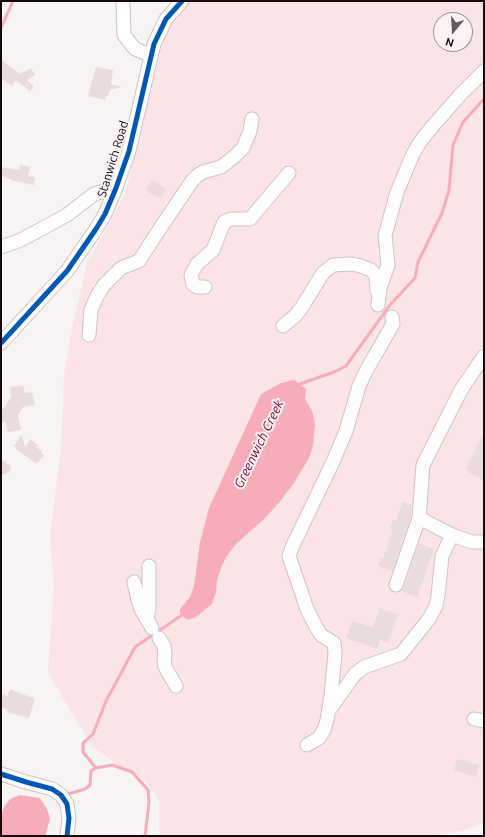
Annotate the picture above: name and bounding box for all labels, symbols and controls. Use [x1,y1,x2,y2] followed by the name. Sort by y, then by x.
[433,12,473,52] north arrow
[444,35,455,49] text: N
[95,119,131,199] street label: Stanwich Road
[231,397,287,491] water label: Greenwich Creek

